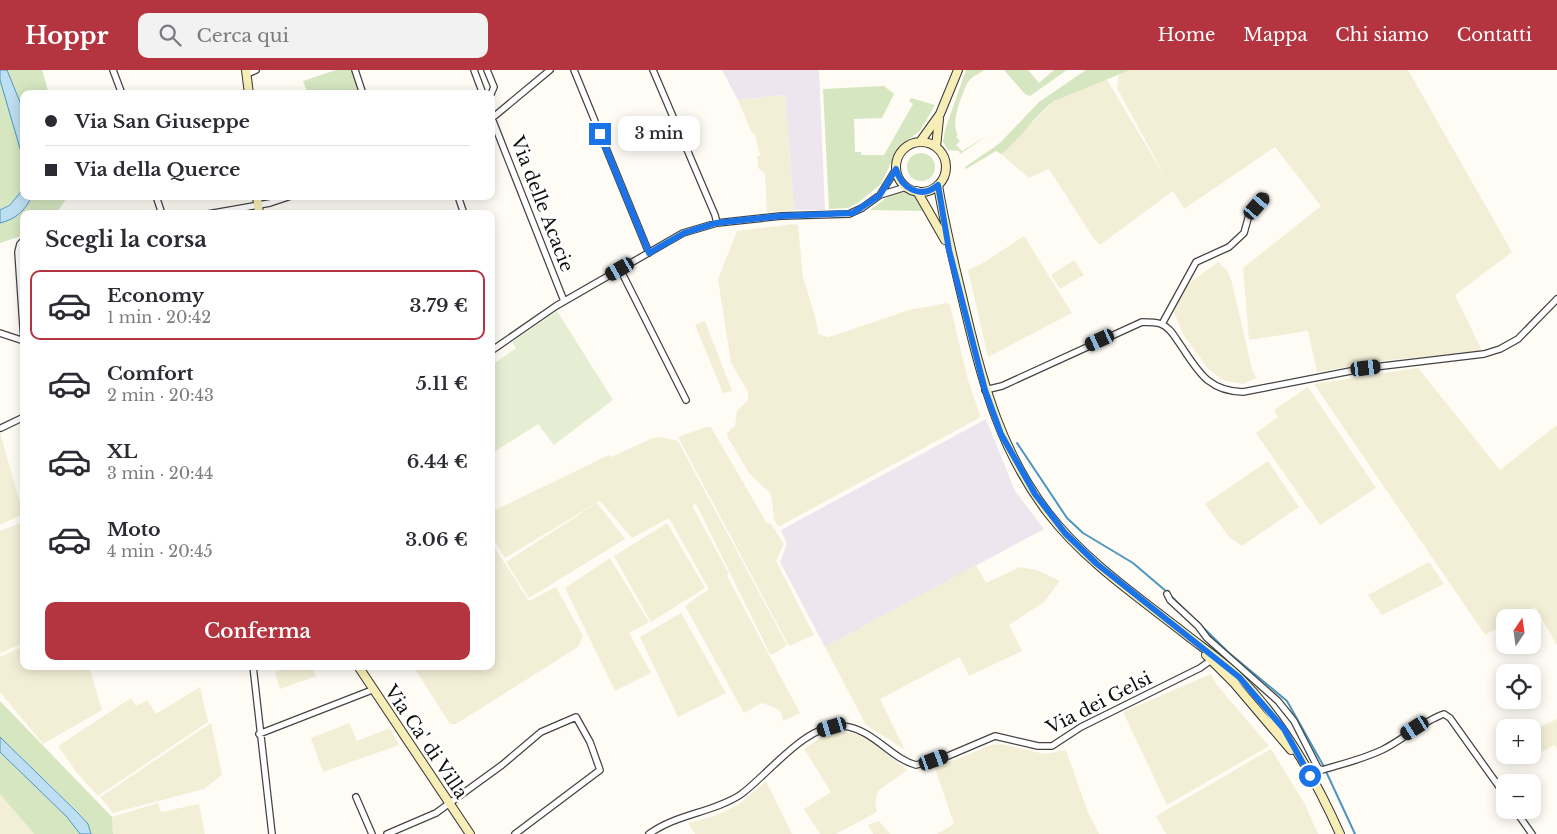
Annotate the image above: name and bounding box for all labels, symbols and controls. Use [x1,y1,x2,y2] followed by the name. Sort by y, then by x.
[138,13,488,58] search box
[25,21,108,50] text: Hoppr
[156,21,184,49] icon: search
[196,24,289,47] text: Cerca qui
[1158,24,1215,46] text: Home
[1243,24,1307,46] text: Mappa
[1335,24,1429,46] text: Chi siamo
[1457,24,1532,46] text: Contatti
[75,110,250,133] text: Via San Giuseppe
[618,116,700,152] callout: 3 min
[589,123,611,145] route end
[634,123,684,143] text: 3 min
[506,132,578,275] street label: Via delle Acacie
[75,158,240,181] text: Via della Querce
[1241,190,1272,222] car
[45,226,207,253] text: Scegli la corsa
[603,255,636,283] car
[47,283,92,328] icon: car
[107,284,204,307] text: Economy
[410,294,468,317] text: 3.79 €
[107,307,211,327] text: 1 min · 20:42
[1083,327,1116,353] car
[1350,359,1381,377] car
[47,361,92,406] icon: car
[107,362,194,385] text: Comfort
[416,372,468,395] text: 5.11 €
[107,385,214,405] text: 2 min · 20:43
[47,439,92,484] icon: car
[107,440,137,463] text: XL
[407,450,468,473] text: 6.44 €
[107,463,213,483] text: 3 min · 20:44
[47,517,92,562] icon: car
[107,518,161,541] text: Moto
[405,528,468,551] text: 3.06 €
[107,541,213,561] text: 4 min · 20:45
[45,602,470,660] button: Conferma
[1496,609,1541,654] north arrow
[1496,609,1541,819] map controls
[1496,664,1541,709] button: locate
[1042,667,1155,739] street label: Via dei Gelsi
[379,680,472,803] street label: Via Ca' di Villa
[1398,714,1431,742] car
[815,715,848,739] car
[1496,719,1541,764] button: +
[917,748,950,772] car
[1299,765,1321,787] route start
[1496,774,1541,819] button: −

